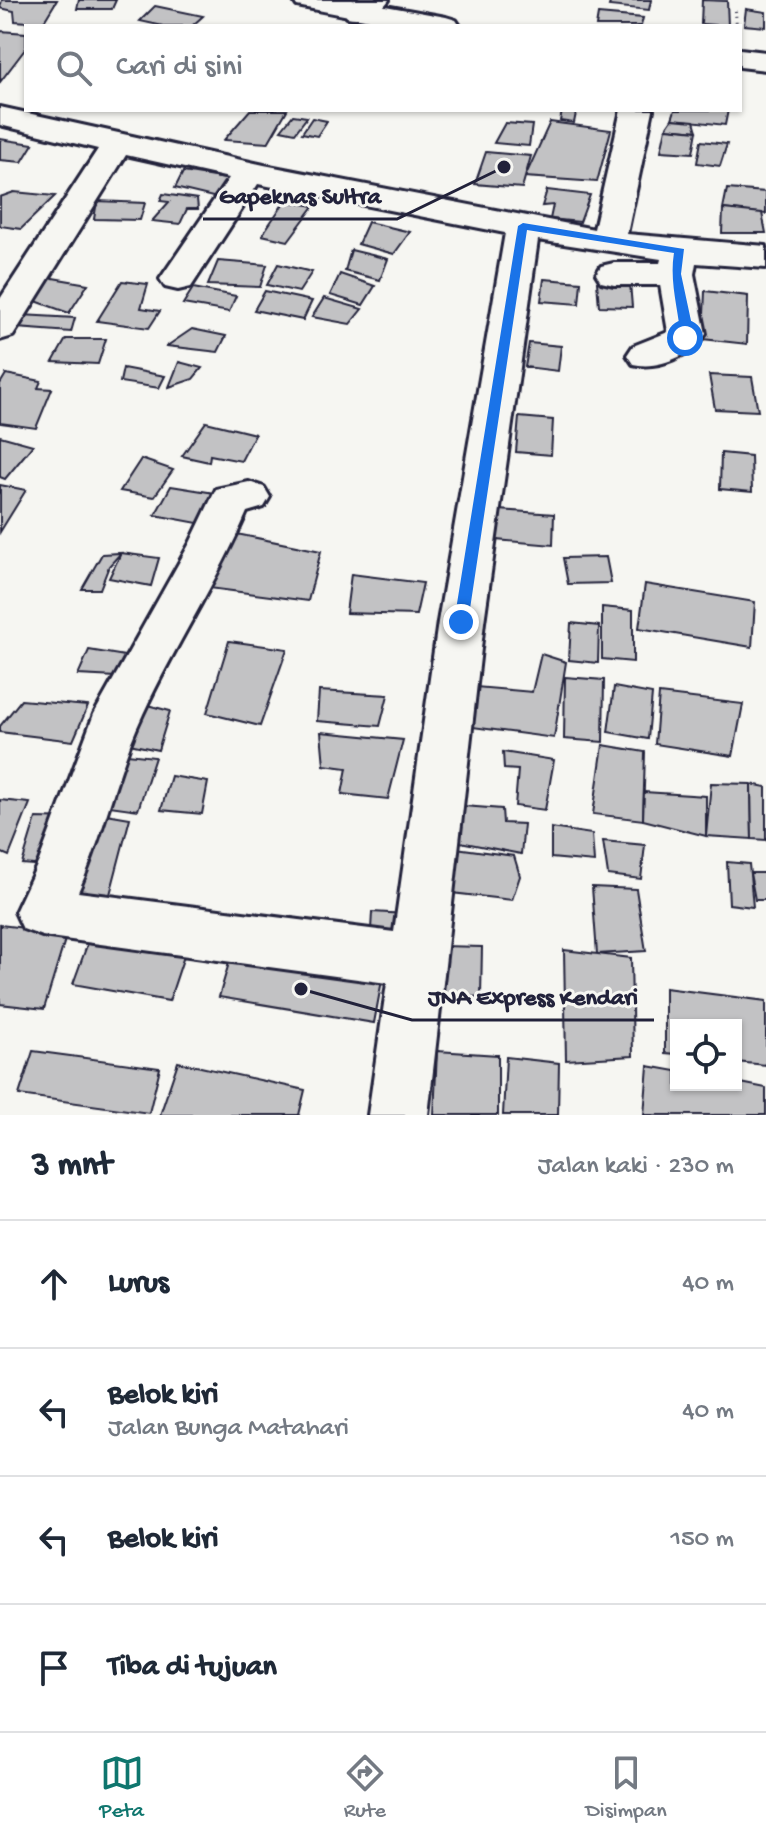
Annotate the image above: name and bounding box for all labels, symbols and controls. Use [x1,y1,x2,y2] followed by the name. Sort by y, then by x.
[24,24,742,112] search box
[52,46,96,90] icon: search
[116,51,243,86] text: Cari di sini
[203,171,397,219] callout: Gapeknas Sultra
[219,184,383,213] text: Gapeknas Sultra
[667,320,703,356] route start
[443,604,479,640] route end
[412,972,654,1020] callout: JNA Express Kendari
[427,985,638,1014] text: JNA Express Kendari
[670,1019,742,1091] map controls
[670,1019,742,1091] button: locate
[32,1147,112,1187] text: 3 mnt
[538,1152,734,1183] text: Jalan kaki · 230 m
[32,1262,76,1306] icon: ahead
[108,1267,169,1302] text: Lurus
[682,1269,734,1300] text: 40 m
[108,1379,218,1414] text: Belok kiri
[32,1390,76,1434] icon: left
[682,1397,734,1428] text: 40 m
[108,1414,349,1445] text: Jalan Bunga Matahari
[32,1518,76,1562] icon: left
[108,1523,218,1558] text: Belok kiri
[670,1525,734,1556] text: 150 m
[32,1646,76,1690] icon: arrive
[108,1651,277,1686] text: Tiba di tujuan
[99,1751,144,1825] tab: Peta
[343,1751,387,1825] tab: Rute
[586,1751,667,1825] tab: Disimpan

